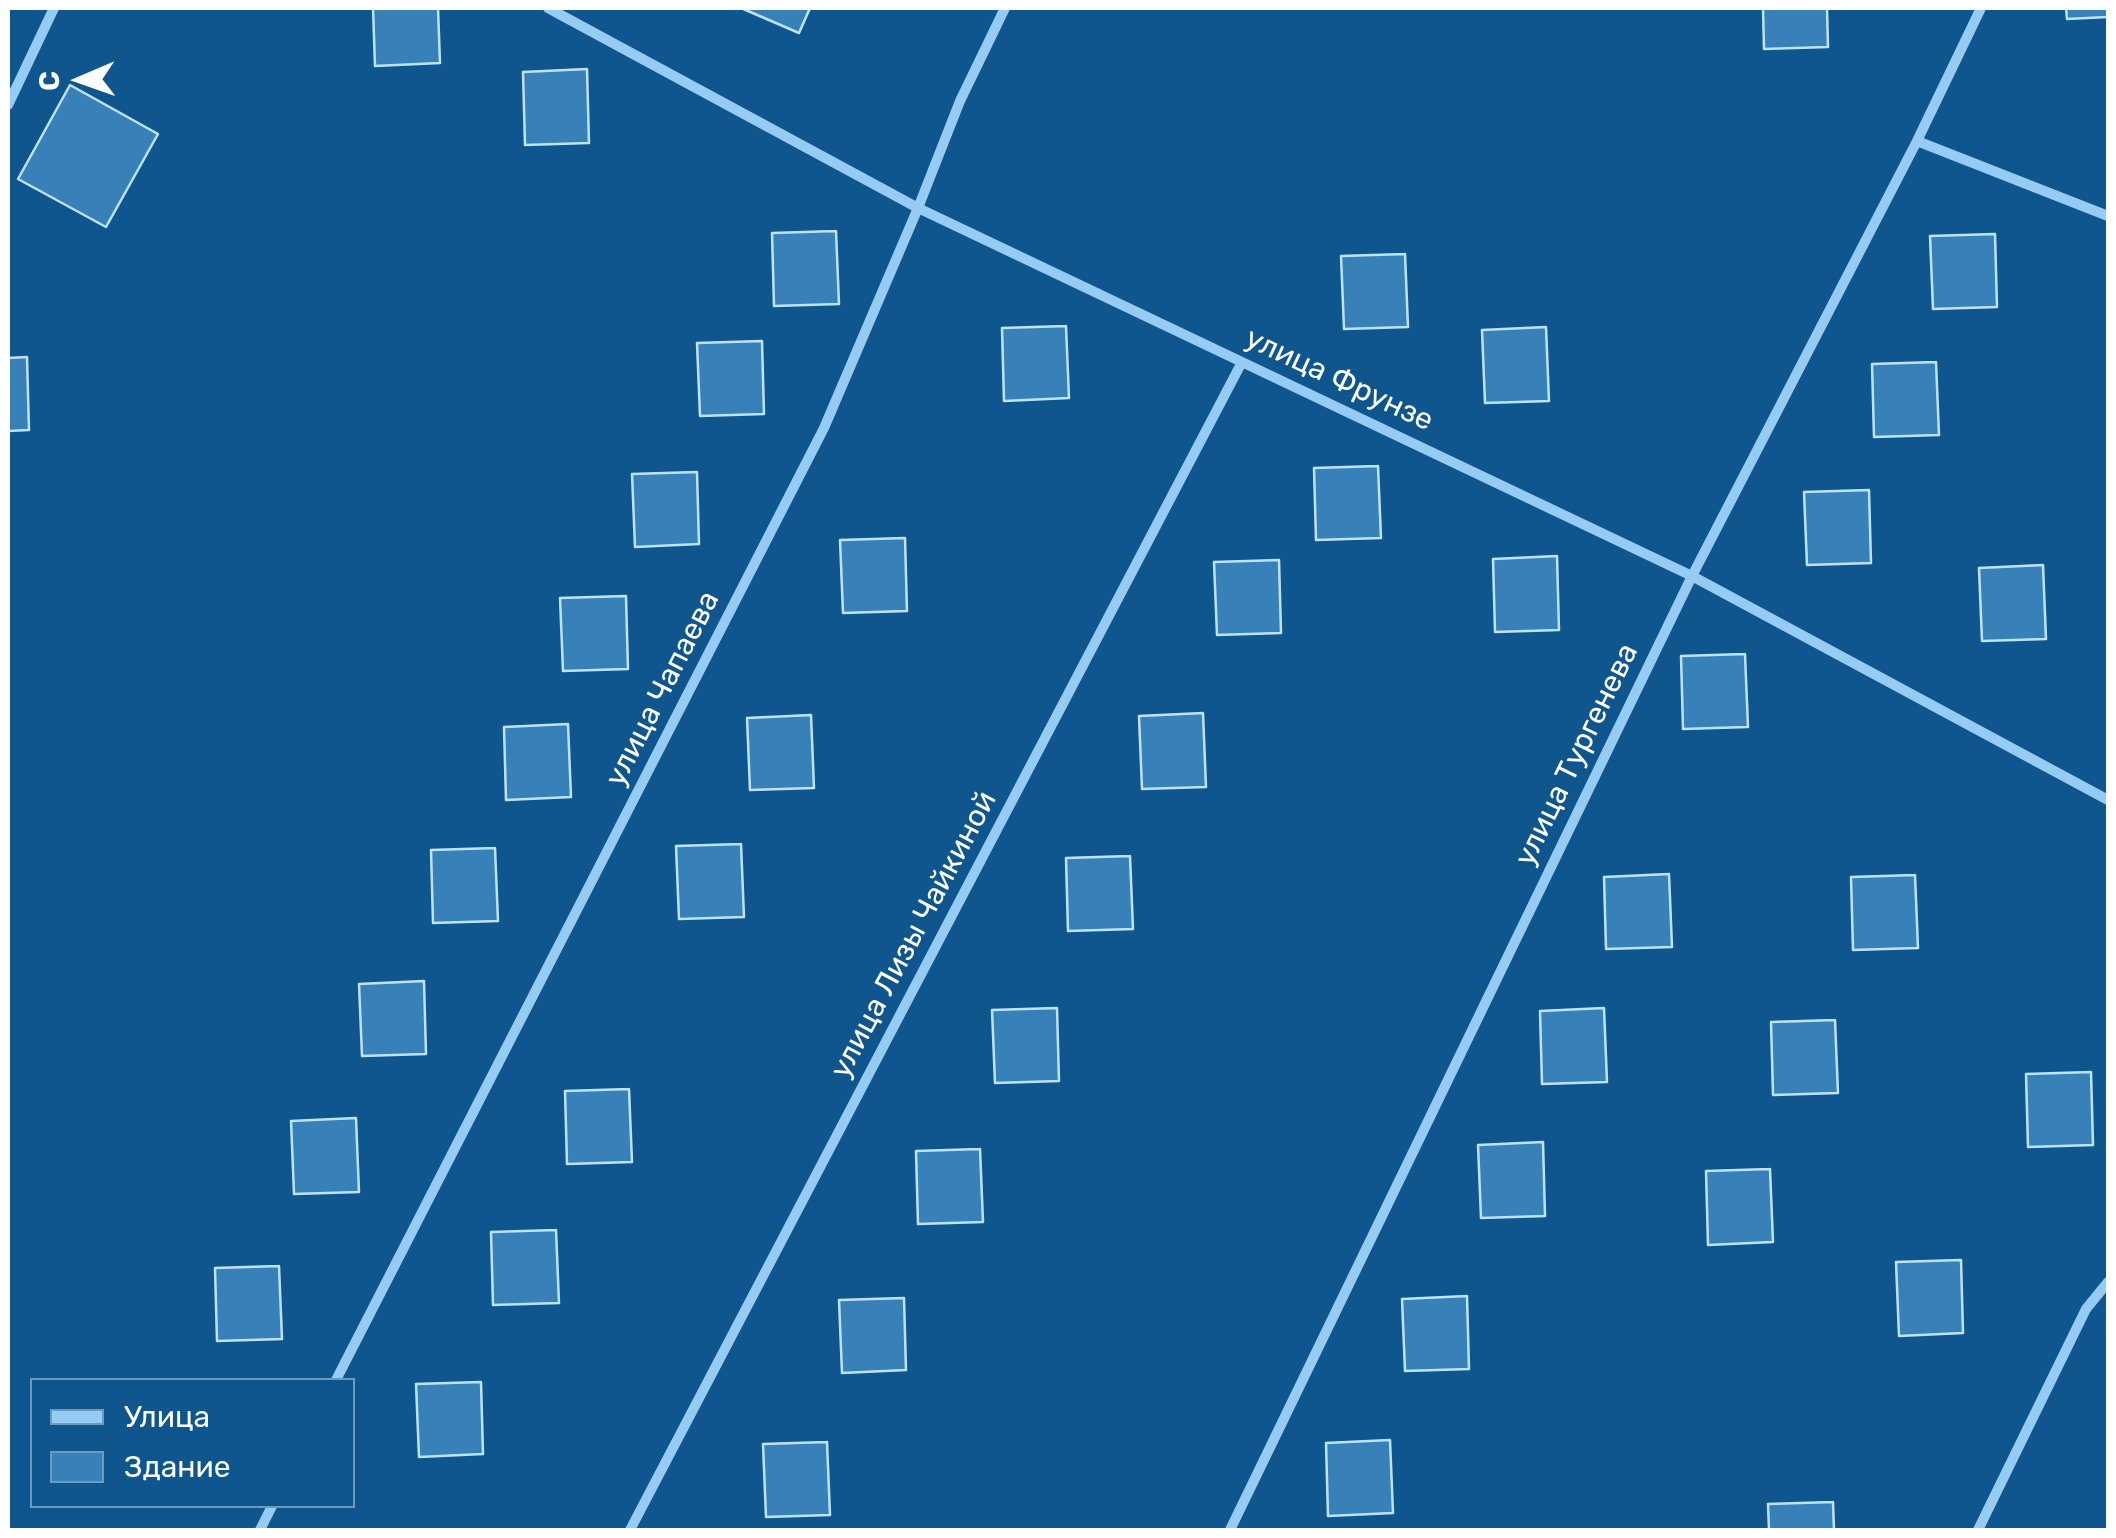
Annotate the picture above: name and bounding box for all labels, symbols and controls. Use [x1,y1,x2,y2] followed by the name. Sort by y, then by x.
[30,30,130,130] north arrow
[33,71,66,91] text: С
[1239,321,1439,439] street label: улица Фрунзе
[598,585,728,793] street label: улица Чапаева
[1508,638,1646,872] street label: улица Тургенева
[823,785,1005,1085] street label: улица Лизы Чайкиной
[30,1378,355,1508] legend
[124,1399,210,1435] text: Улица
[124,1449,231,1485] text: Здание

